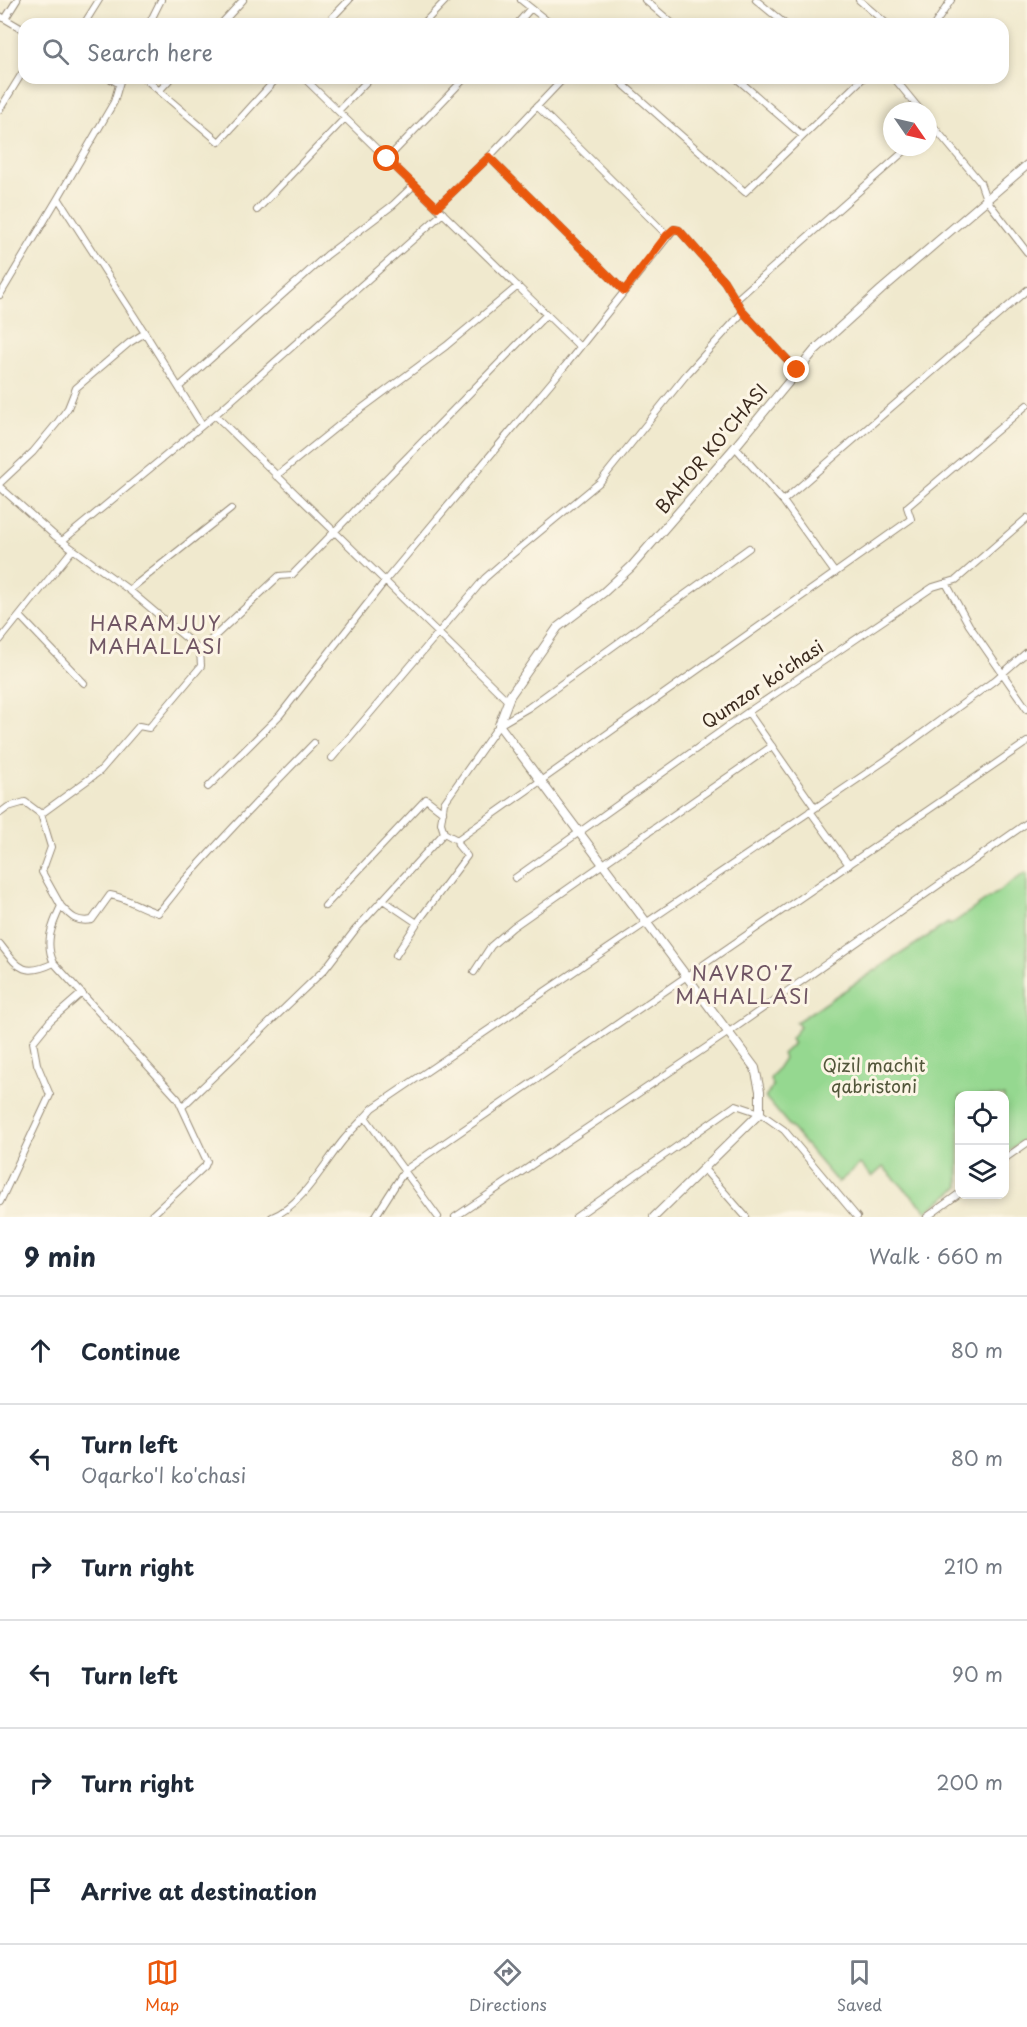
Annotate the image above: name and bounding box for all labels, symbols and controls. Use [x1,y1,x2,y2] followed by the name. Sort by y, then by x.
[18,18,1009,84] search box
[39,35,72,68] icon: search
[87,35,213,68] text: Search here
[883,102,937,156] north arrow
[373,145,399,171] route start
[783,356,809,382] route end
[648,377,773,519] street label: BAHOR KO'CHASI
[88,608,224,661] district label: HARAMJUY MAHALLASI
[696,633,829,735] street label: Qumzor ko'chasi
[675,958,811,1011] district label: NAVRO'Z MAHALLASI
[822,1051,926,1099] park label: Qizil machit qabristoni
[955,1091,1009,1199] map controls
[955,1091,1009,1145] button: locate
[955,1145,1009,1199] button: layers
[24,1237,96,1276] text: 9 min
[869,1241,1003,1271] text: Walk · 660 m
[24,1334,57,1367] icon: ahead
[81,1334,180,1367] text: Continue
[951,1335,1003,1365] text: 80 m
[81,1427,178,1460] text: Turn left
[24,1442,57,1475] icon: left
[951,1443,1003,1473] text: 80 m
[81,1460,246,1490] text: Oqarko'l ko'chasi
[24,1550,57,1583] icon: right
[81,1550,194,1583] text: Turn right
[944,1551,1003,1581] text: 210 m
[24,1658,57,1691] icon: left
[81,1658,178,1691] text: Turn left
[952,1659,1003,1689] text: 90 m
[24,1766,57,1799] icon: right
[81,1766,194,1799] text: Turn right
[936,1767,1003,1797] text: 200 m
[24,1874,57,1907] icon: arrive
[81,1874,317,1907] text: Arrive at destination
[145,1956,179,2016] tab: Map
[469,1956,547,2016] tab: Directions
[837,1956,882,2016] tab: Saved

